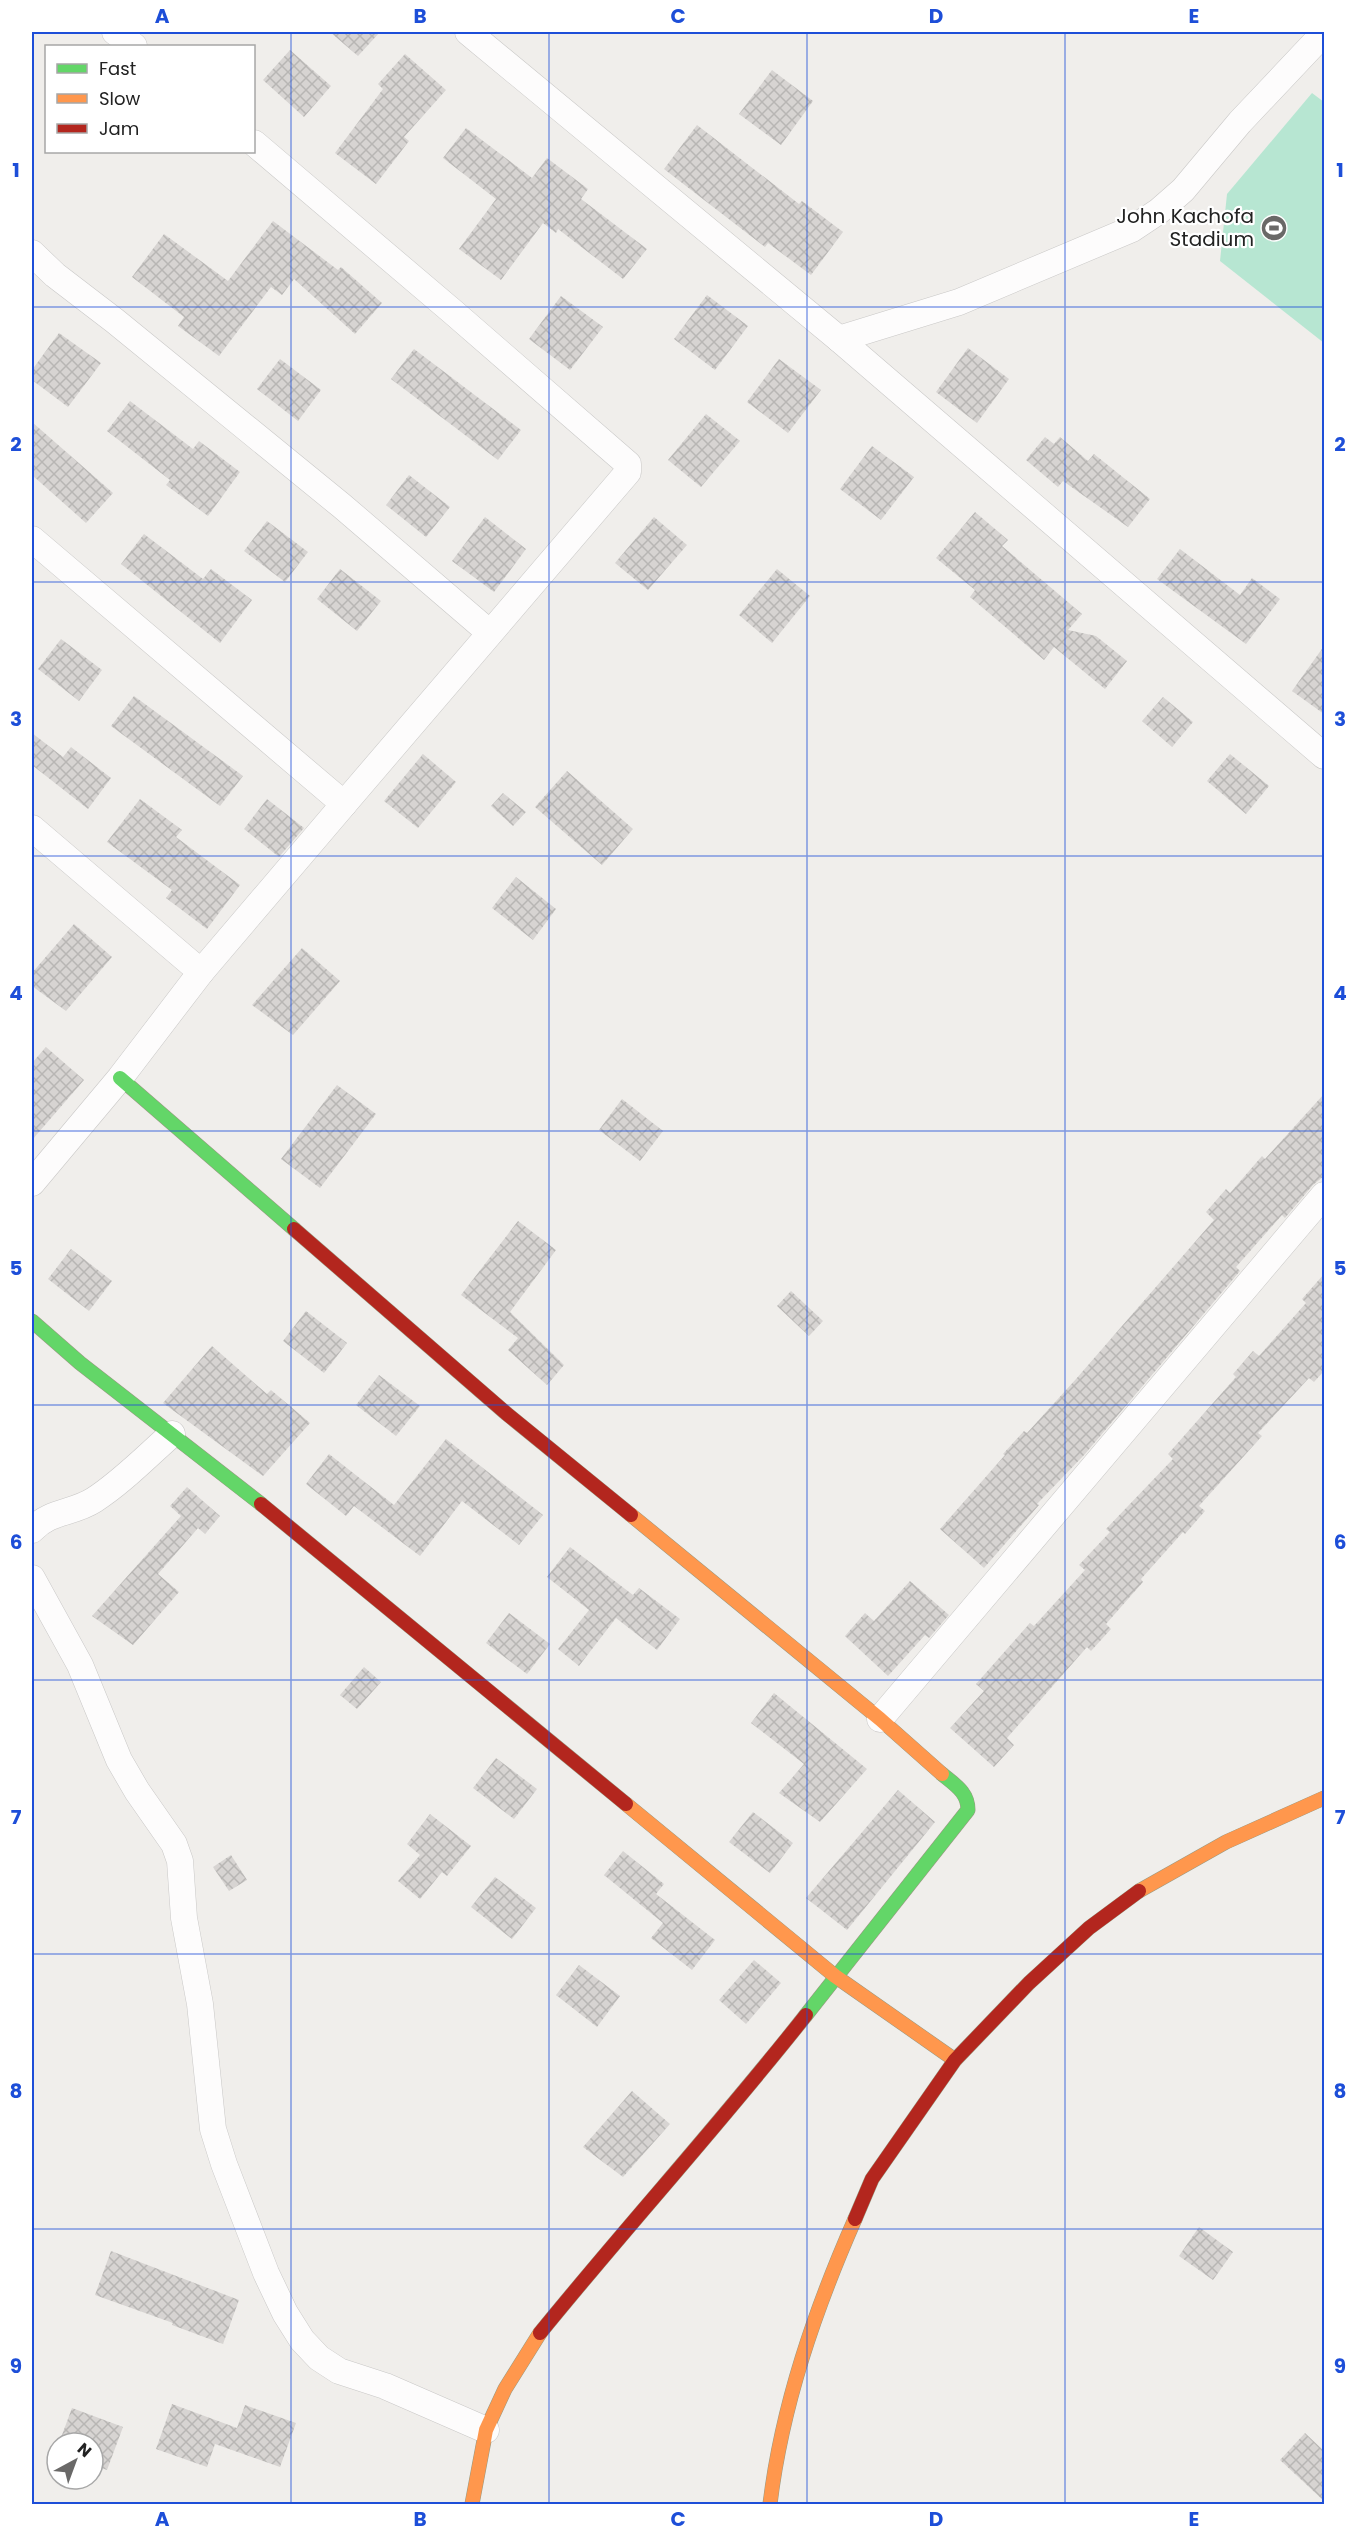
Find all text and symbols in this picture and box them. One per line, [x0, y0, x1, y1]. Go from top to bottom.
text: A [155, 2, 170, 30]
text: B [413, 2, 427, 30]
text: C [670, 2, 686, 30]
text: D [929, 2, 943, 30]
text: E [1189, 2, 1199, 30]
legend [45, 45, 255, 153]
text: Fast [99, 56, 136, 81]
text: Slow [99, 86, 141, 111]
text: Jam [99, 116, 139, 141]
text: 1 [12, 156, 20, 184]
text: 1 [1336, 156, 1344, 184]
place label: John Kachofa Stadium [1116, 202, 1254, 253]
sports icon: John Kachofa Stadium [1259, 213, 1289, 243]
text: 2 [10, 430, 22, 458]
text: 2 [1334, 430, 1346, 458]
text: 3 [10, 705, 22, 733]
text: 3 [1334, 705, 1346, 733]
text: 4 [9, 979, 23, 1007]
text: 4 [1333, 979, 1347, 1007]
text: 5 [10, 1254, 23, 1282]
text: 5 [1334, 1254, 1347, 1282]
text: 6 [10, 1528, 22, 1556]
text: 6 [1334, 1528, 1346, 1556]
text: 7 [11, 1803, 22, 1831]
text: 7 [1335, 1803, 1346, 1831]
text: 8 [10, 2077, 22, 2105]
text: 8 [1334, 2077, 1346, 2105]
text: 9 [10, 2352, 22, 2380]
text: 9 [1334, 2352, 1346, 2380]
north arrow [45, 2431, 105, 2491]
text: N [72, 2437, 97, 2463]
text: A [155, 2505, 170, 2533]
text: B [413, 2505, 427, 2533]
text: C [670, 2505, 686, 2533]
text: D [929, 2505, 943, 2533]
text: E [1189, 2505, 1199, 2533]

